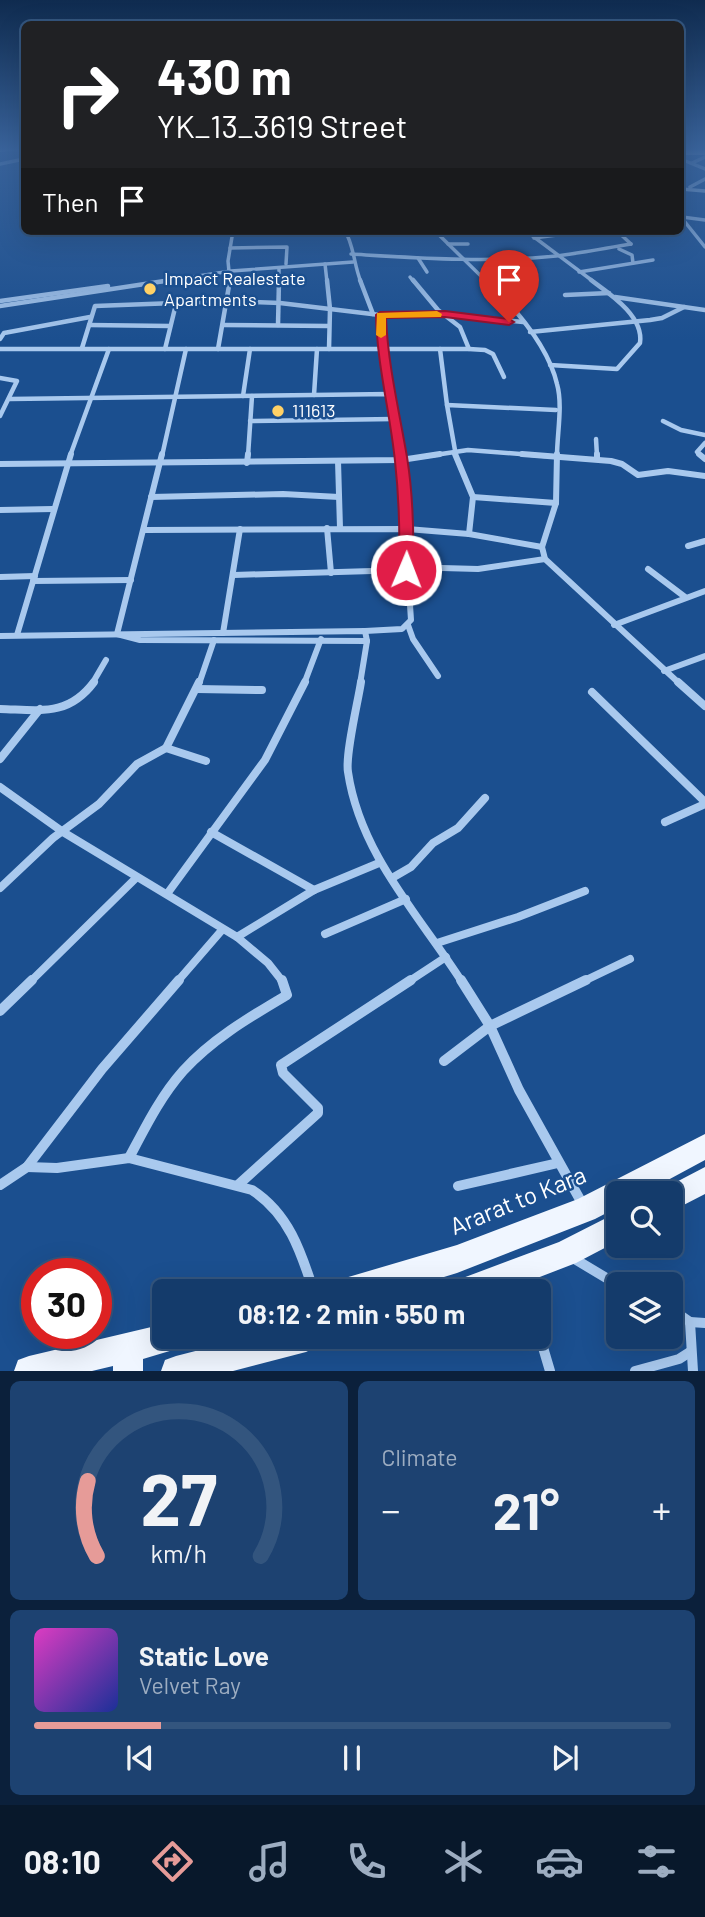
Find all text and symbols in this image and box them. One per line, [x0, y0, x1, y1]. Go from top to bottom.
text: 430 m [157, 46, 292, 105]
icon: right [42, 49, 133, 140]
text: YK_13_3619 Street [157, 106, 407, 144]
icon: arrive [113, 182, 151, 220]
text: Then [42, 186, 99, 217]
pin [479, 250, 539, 322]
icon: arrive [490, 261, 528, 299]
place label: Impact Realestate Apartments [164, 267, 306, 310]
marker: Impact Realestate Apartments [142, 281, 158, 297]
place label: 111613 [292, 399, 336, 421]
marker: 111613 [270, 403, 286, 419]
position arrow [369, 533, 443, 607]
street label: Ararat to Kara [445, 1159, 590, 1240]
map controls [606, 1181, 683, 1349]
button: search [606, 1181, 683, 1258]
speed limit sign: 30 [21, 1258, 112, 1349]
button: layers [606, 1272, 683, 1349]
text: 08:12 · 2 min · 550 m [238, 1298, 465, 1329]
text: Climate [382, 1443, 458, 1471]
text: 27 [140, 1454, 217, 1542]
text: 21° [493, 1478, 560, 1540]
text: − [382, 1486, 401, 1532]
text: + [652, 1486, 671, 1532]
text: km/h [150, 1538, 207, 1568]
text: Static Love [139, 1640, 269, 1671]
text: Velvet Ray [139, 1671, 241, 1699]
icon: previous [121, 1739, 159, 1777]
icon: pause [333, 1739, 371, 1777]
icon: next [546, 1739, 584, 1777]
icon: directions [148, 1837, 197, 1886]
icon: music [245, 1837, 294, 1886]
icon: phone [342, 1837, 391, 1886]
icon: climate [439, 1837, 488, 1886]
icon: car [535, 1837, 584, 1886]
icon: filters [632, 1837, 681, 1886]
text: 08:10 [24, 1842, 101, 1880]

